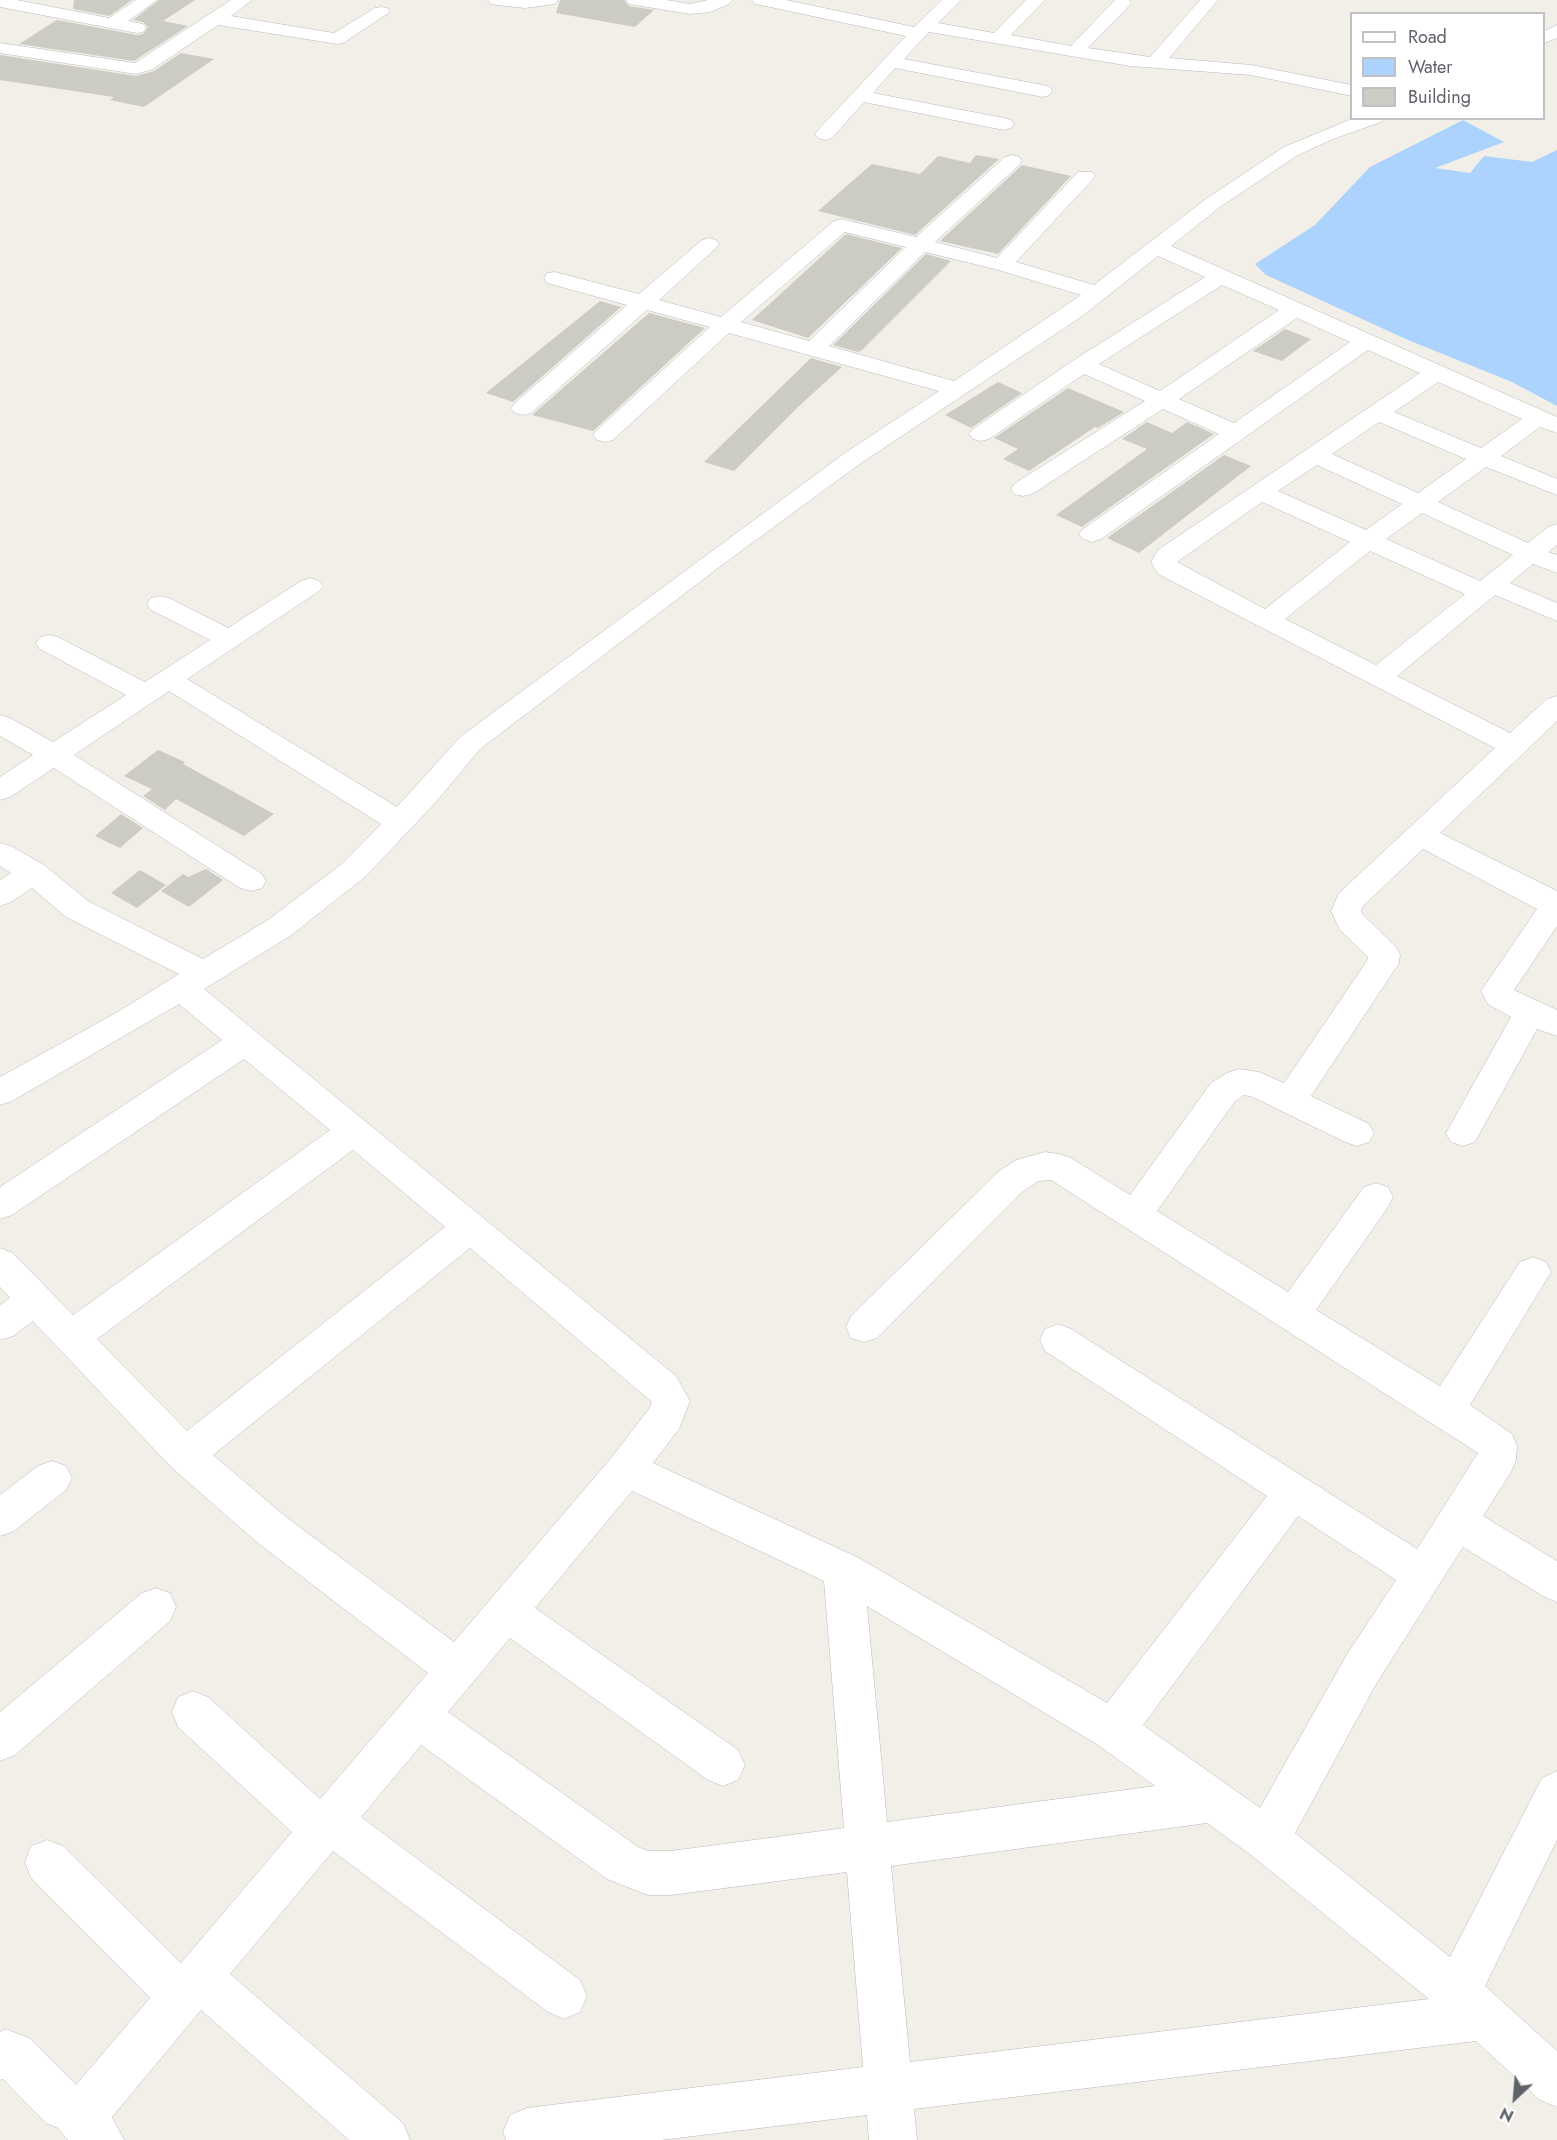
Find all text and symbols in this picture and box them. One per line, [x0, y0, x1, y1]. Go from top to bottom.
legend [1350, 12, 1545, 120]
text: Road [1408, 24, 1447, 50]
text: Water [1408, 54, 1452, 80]
text: Building [1408, 84, 1471, 110]
north arrow [1485, 2068, 1545, 2128]
text: N [1496, 2102, 1518, 2128]

